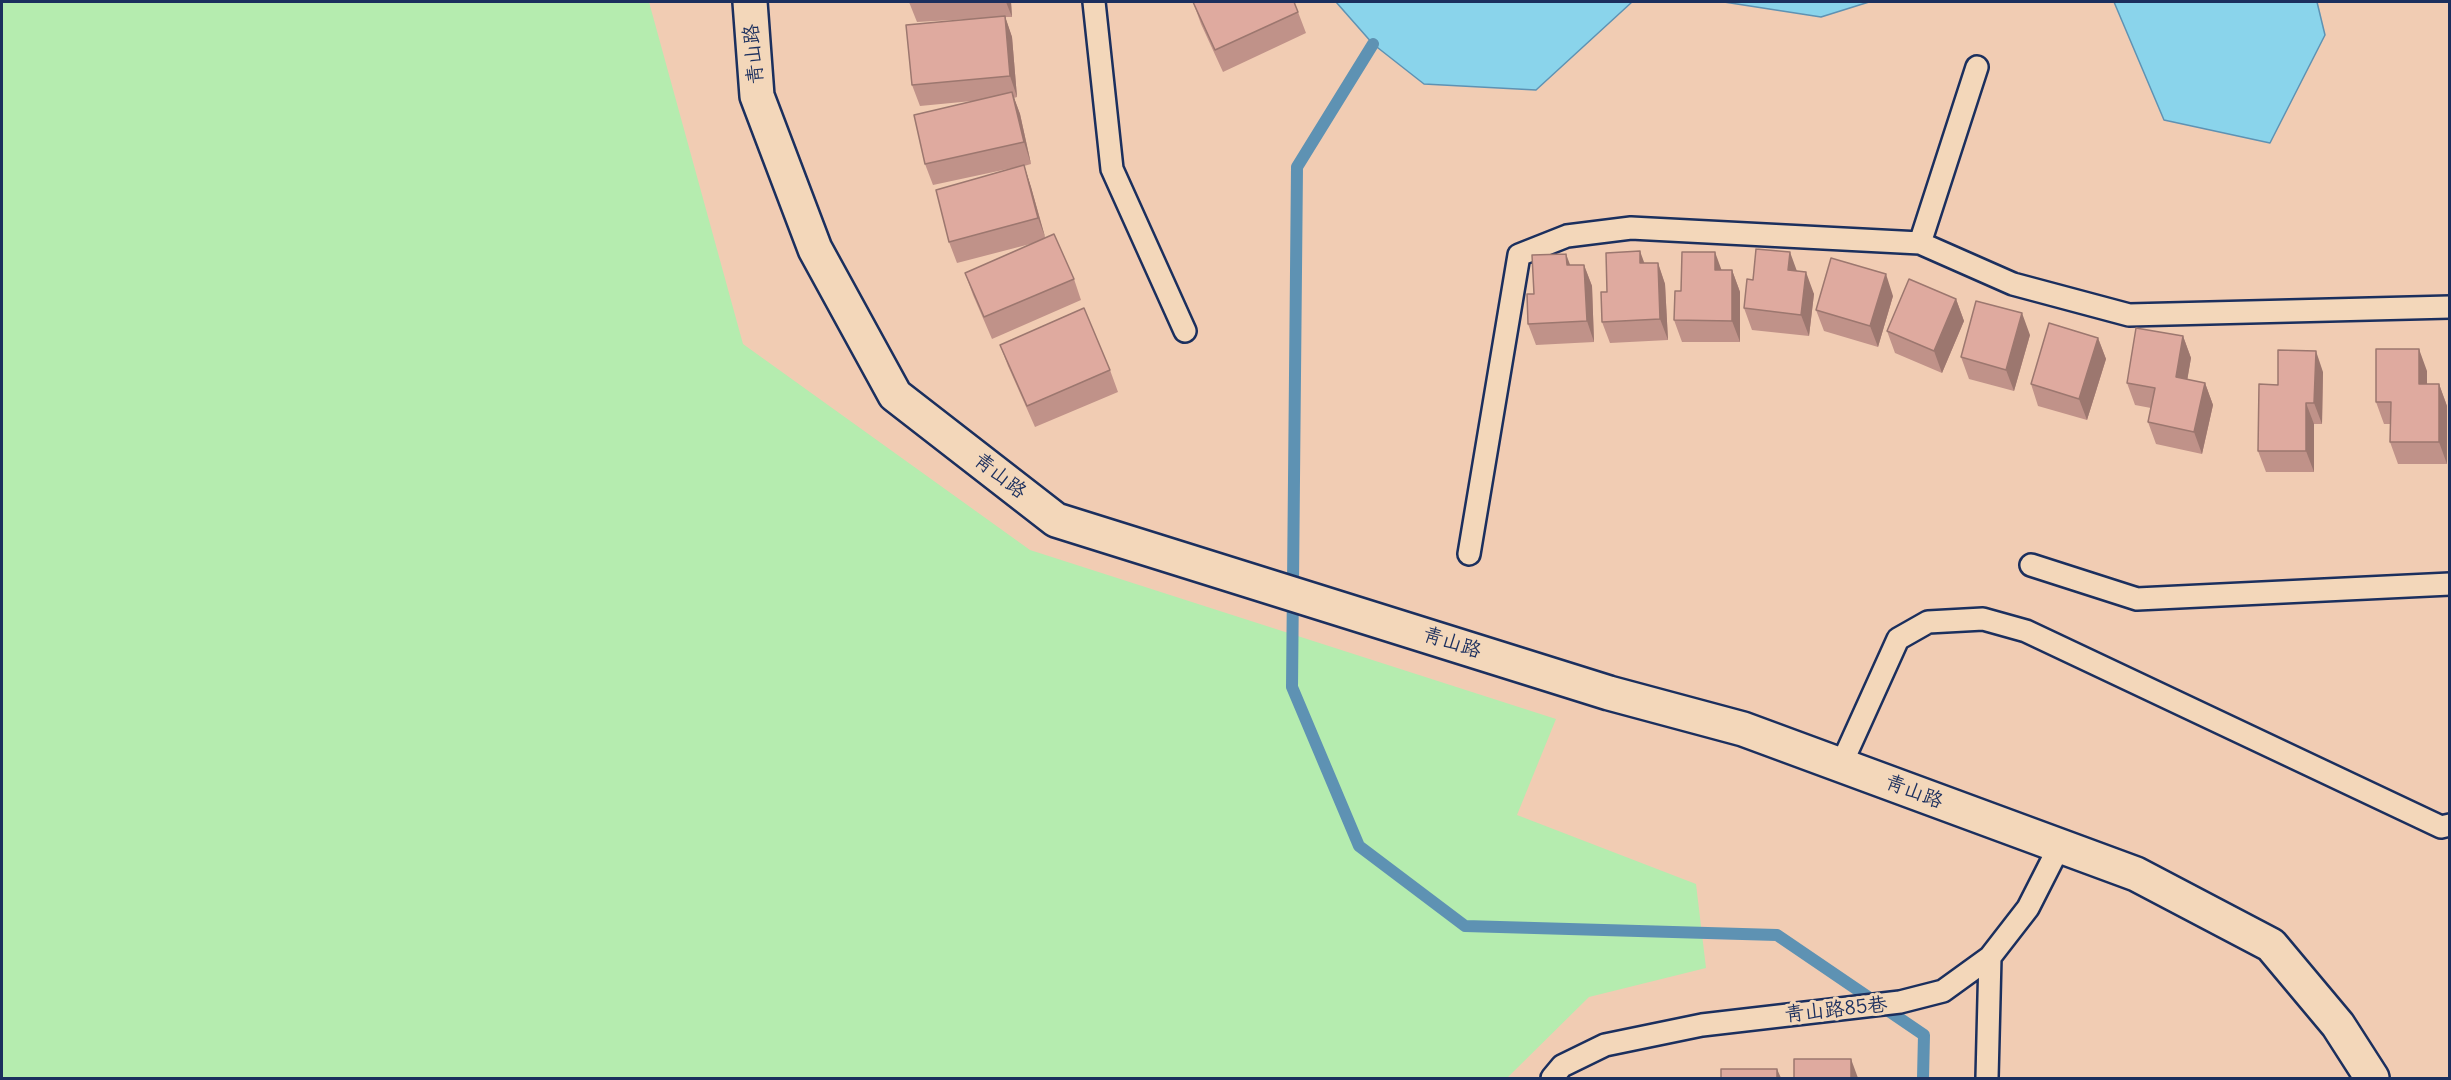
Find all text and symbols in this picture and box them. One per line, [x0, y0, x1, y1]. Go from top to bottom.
street label: 青山路 [739, 23, 769, 85]
street label: 青山路 [969, 448, 1031, 504]
street label: 青山路 [1420, 622, 1484, 664]
street label: 青山路 [1882, 770, 1946, 814]
street label: 青山路85巷 [1784, 993, 1888, 1027]

